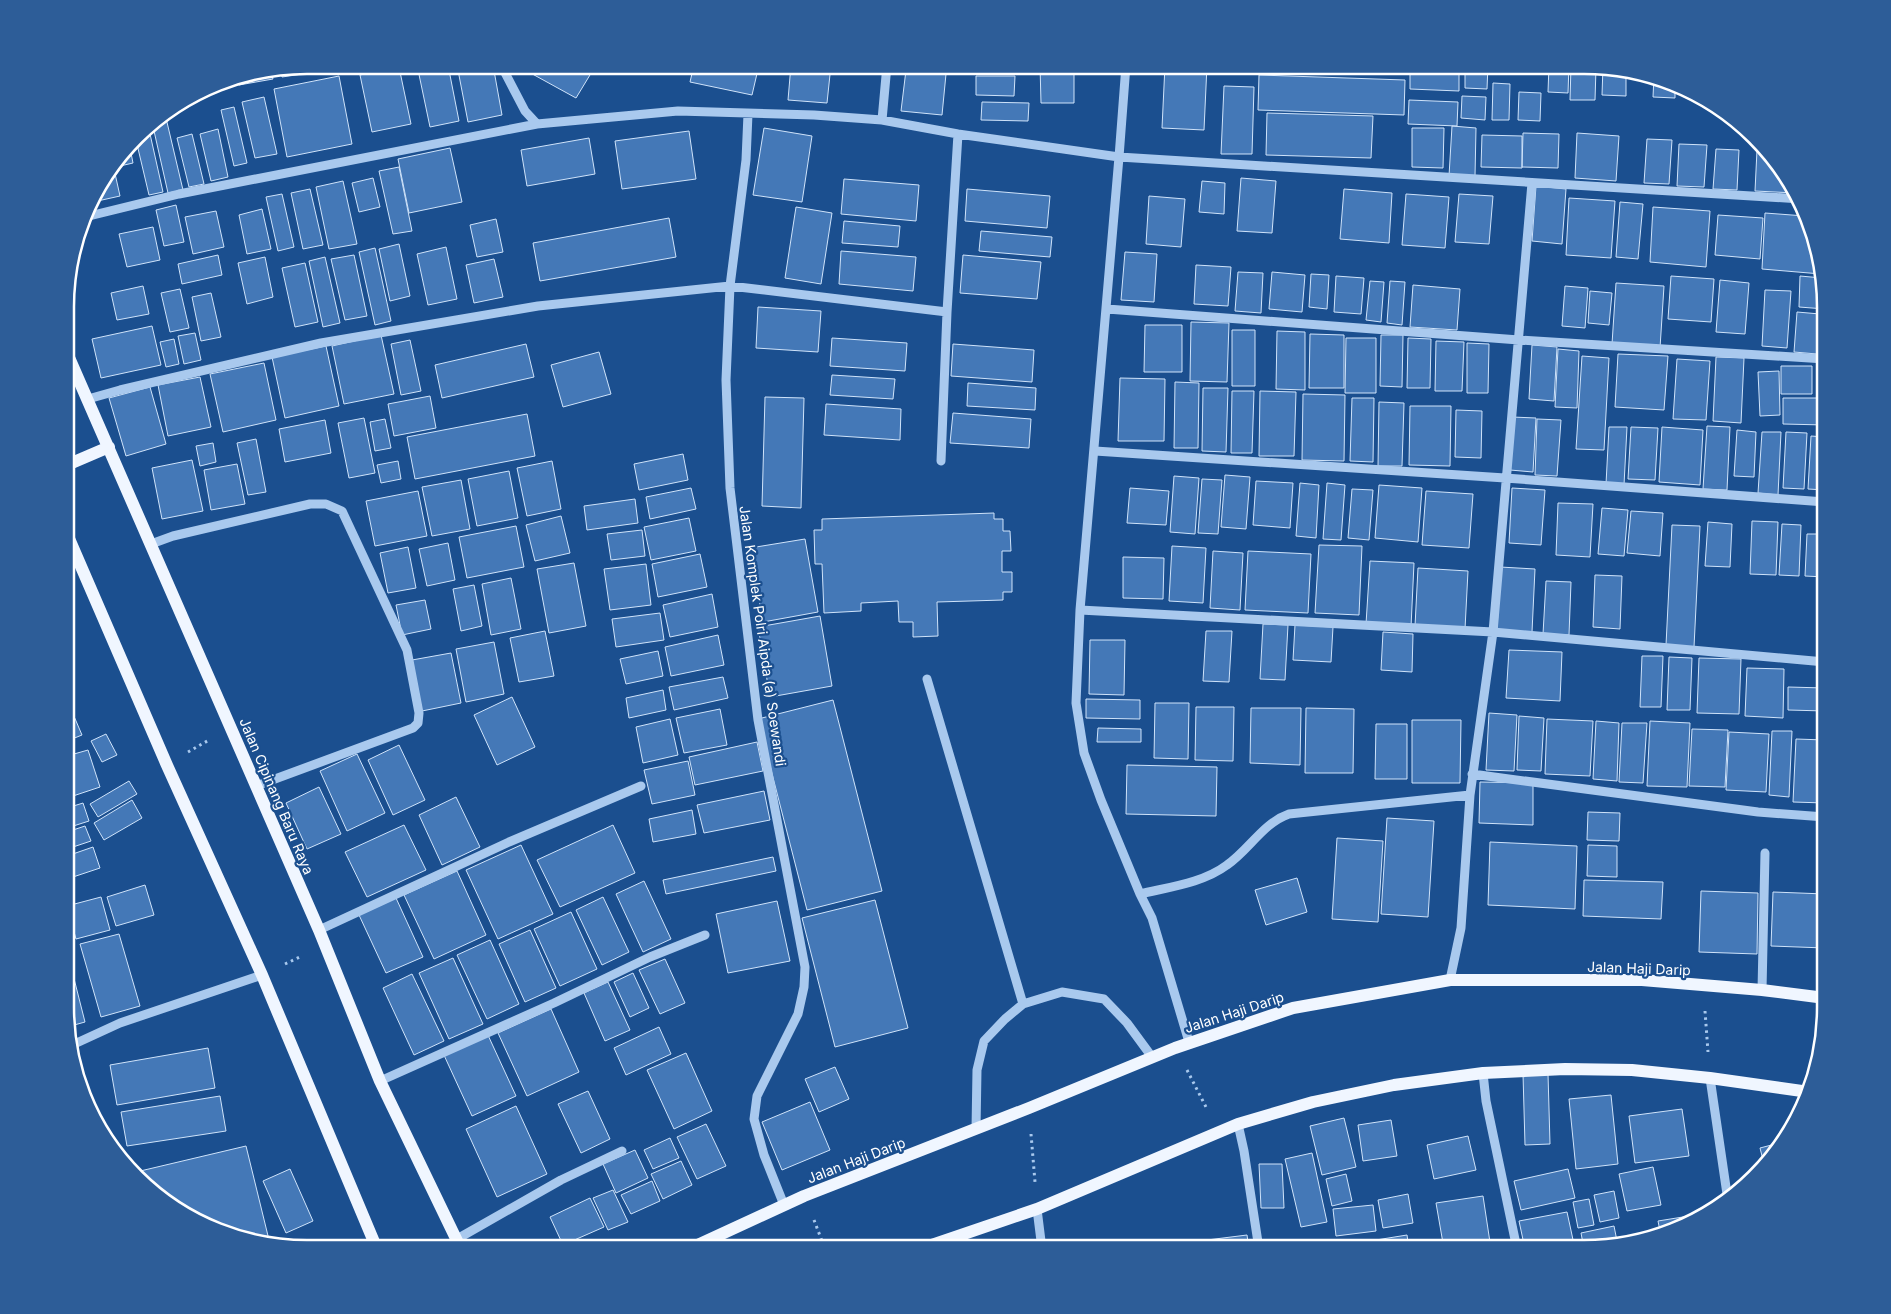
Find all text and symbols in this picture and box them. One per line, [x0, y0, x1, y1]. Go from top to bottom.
street label: Jalan Komplek Polri Aipda (a) Soewandi [736, 505, 790, 767]
street label: Jalan Cipinang Baru Raya [236, 715, 318, 877]
street label: Jalan Haji Darip [1587, 958, 1691, 978]
street label: Jalan Haji Darip [1182, 988, 1286, 1036]
street label: Jalan Haji Darip [805, 1133, 907, 1187]

